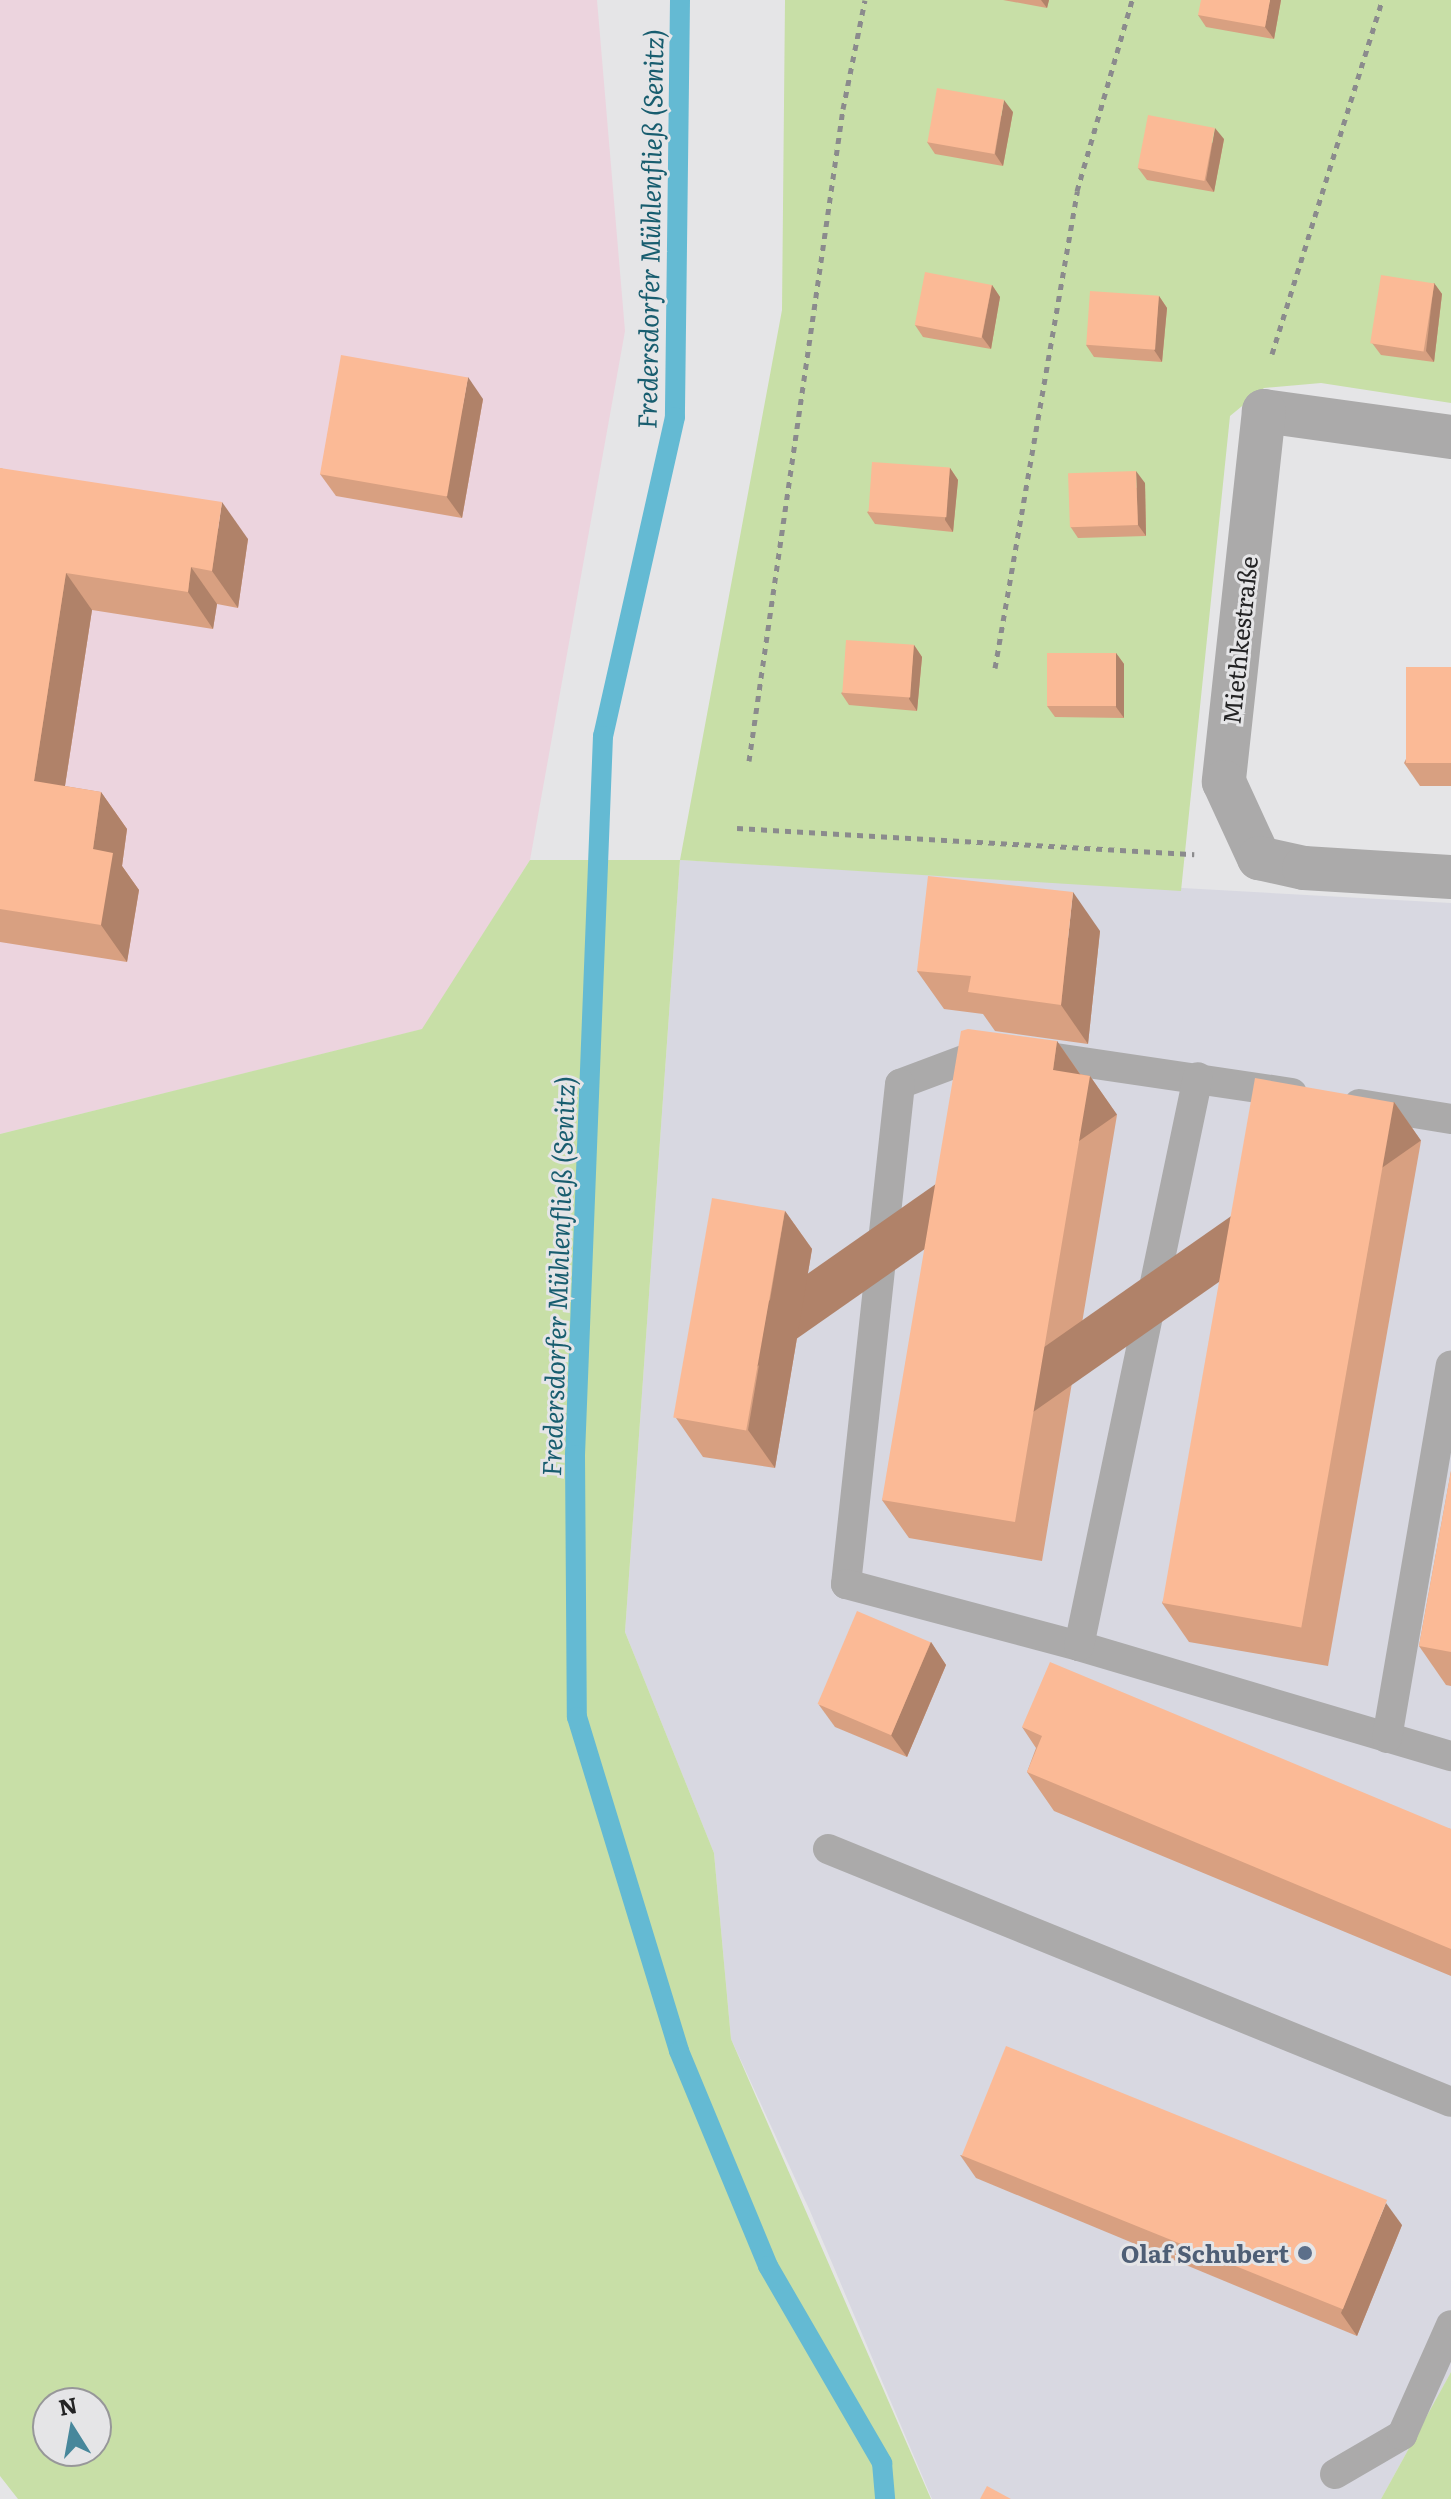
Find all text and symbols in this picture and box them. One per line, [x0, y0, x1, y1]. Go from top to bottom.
water label: Fredersdorfer Mühlenfließ (Senitz) [630, 29, 668, 429]
street label: Miethkestraße [1216, 555, 1262, 725]
water label: Fredersdorfer Mühlenfließ (Senitz) [534, 1075, 580, 1477]
place label: Olaf Schubert [1121, 2239, 1289, 2267]
marker: Olaf Schubert [1296, 2244, 1314, 2262]
north arrow [32, 2387, 112, 2467]
text: N [55, 2387, 80, 2423]

